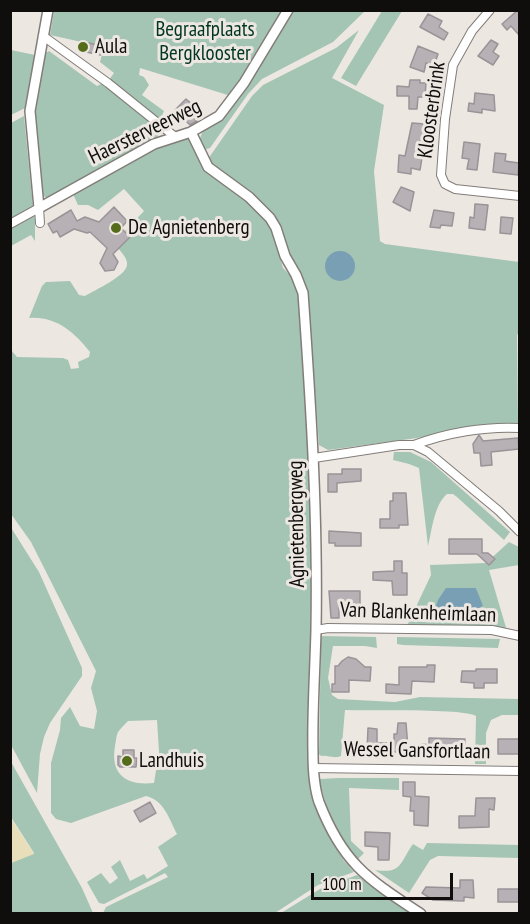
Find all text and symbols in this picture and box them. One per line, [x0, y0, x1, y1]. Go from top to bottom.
park label: Begraafplaats Bergklooster [155, 17, 255, 67]
place label: Aula [95, 34, 127, 60]
marker: Aula [76, 40, 90, 54]
street label: Kloosterbrink [413, 60, 451, 160]
street label: Haersterveerweg [85, 94, 205, 170]
place label: De Agnietenberg [128, 215, 249, 241]
marker: De Agnietenberg [109, 221, 123, 235]
street label: Agnietenbergweg [283, 460, 311, 588]
street label: Van Blankenheimlaan [339, 598, 497, 628]
street label: Wessel Gansfortlaan [344, 737, 490, 765]
place label: Landhuis [139, 748, 204, 774]
marker: Landhuis [120, 754, 134, 768]
scale bar [314, 861, 456, 899]
text: 100 m [322, 872, 362, 895]

